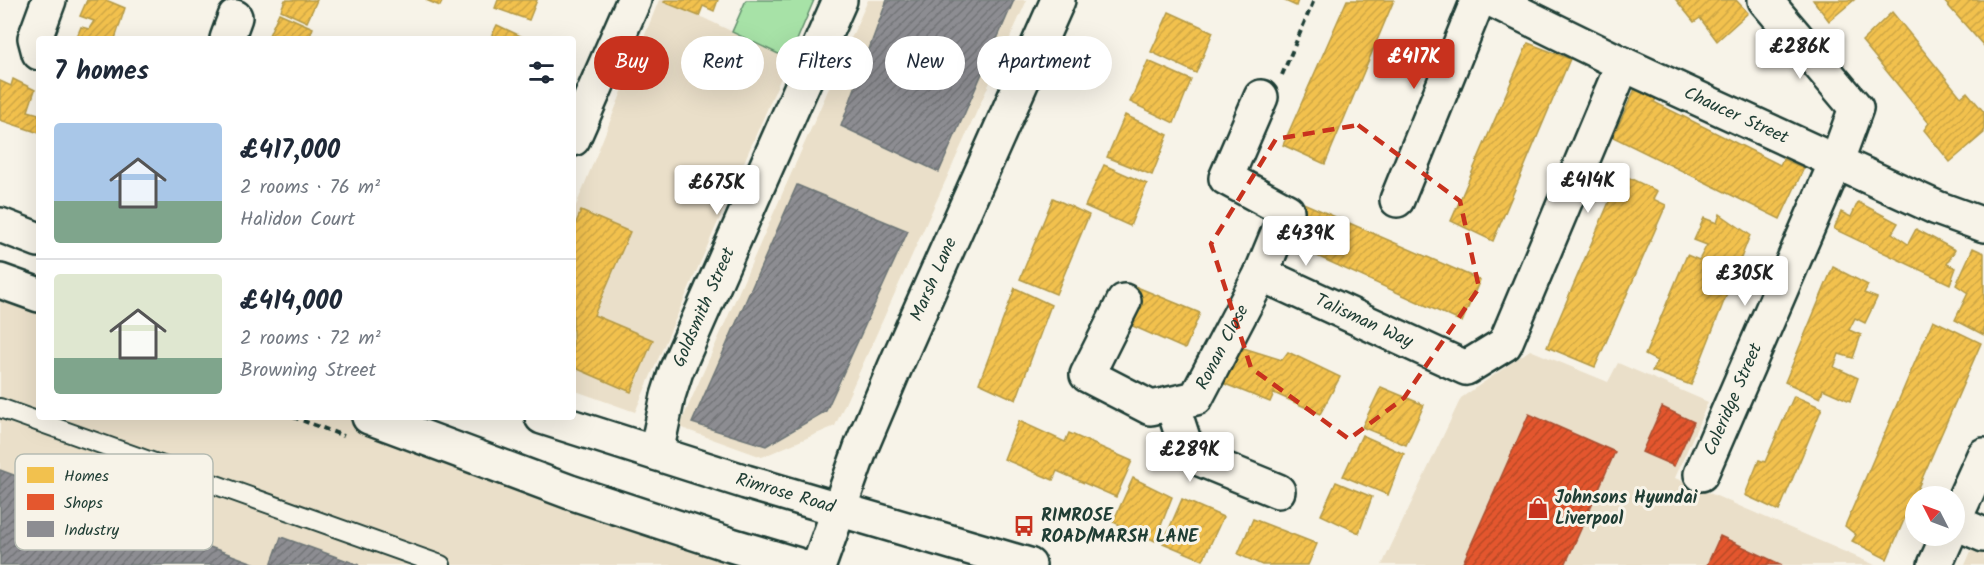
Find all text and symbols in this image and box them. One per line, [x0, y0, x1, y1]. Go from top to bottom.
pin: £286K [1758, 29, 1842, 80]
text: £286K [1770, 32, 1830, 64]
chip: Buy [594, 36, 669, 90]
chip: Rent [681, 36, 764, 90]
chip: Filters [776, 36, 873, 90]
chip: New [885, 36, 965, 90]
chip: Apartment [977, 36, 1112, 90]
pin: £417K [1372, 39, 1456, 90]
text: £417K [1387, 42, 1441, 74]
text: 7 homes [54, 51, 149, 93]
icon: filters [525, 56, 558, 89]
street label: Chaucer Street [1679, 79, 1794, 153]
text: £417,000 [240, 130, 340, 172]
icon: home [102, 147, 174, 219]
pin: £414K [1546, 163, 1630, 214]
pin: £675K [675, 165, 759, 216]
text: £414K [1561, 166, 1615, 198]
text: £675K [688, 168, 746, 200]
text: 2 rooms · 76 m² [240, 172, 380, 204]
text: Halidon Court [240, 204, 355, 236]
pin: £439K [1264, 216, 1348, 267]
text: £439K [1277, 219, 1335, 251]
street label: Marsh Lane [903, 233, 965, 326]
street label: Goldsmith Street [665, 242, 744, 372]
pin: £305K [1703, 256, 1787, 307]
text: £305K [1716, 259, 1774, 291]
text: £414,000 [240, 281, 342, 323]
street label: Talisman Way [1310, 286, 1418, 357]
icon: home [102, 298, 174, 370]
street label: Ronan Close [1188, 300, 1257, 395]
text: 2 rooms · 72 m² [240, 323, 381, 355]
street label: Coleridge Street [1696, 338, 1771, 461]
text: Browning Street [240, 355, 376, 387]
pin: £289K [1148, 432, 1232, 483]
text: £289K [1160, 435, 1220, 467]
legend [15, 454, 213, 550]
text: Homes [64, 464, 109, 489]
street label: Rimrose Road [732, 465, 839, 522]
place label: Johnsons Hyundai Liverpool [1555, 484, 1698, 534]
north arrow [1905, 486, 1965, 546]
map controls [1905, 486, 1965, 546]
text: Shops [64, 491, 103, 516]
shop icon: Johnsons Hyundai Liverpool [1526, 496, 1550, 520]
place label: RIMROSE ROAD/MARSH LANE [1041, 502, 1199, 552]
bus stop icon: RIMROSE ROAD/MARSH LANE [1012, 514, 1036, 538]
text: Industry [64, 518, 119, 543]

